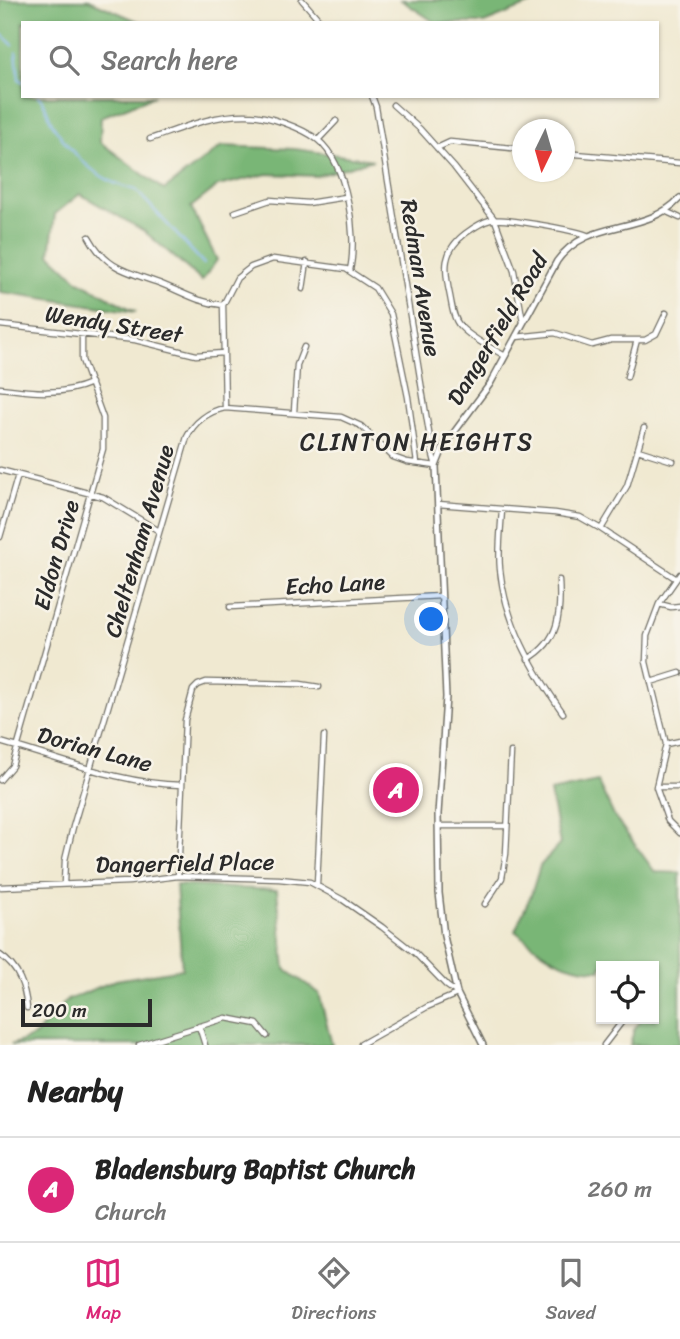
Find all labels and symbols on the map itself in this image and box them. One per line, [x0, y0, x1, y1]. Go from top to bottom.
north arrow [512, 119, 575, 182]
street label: Redman Avenue [388, 196, 453, 360]
street label: Dangerfield Road [435, 243, 560, 414]
street label: Wendy Street [42, 293, 187, 356]
district label: CLINTON HEIGHTS [300, 421, 534, 463]
street label: Cheltenham Avenue [92, 440, 187, 642]
street label: Eldon Drive [21, 495, 92, 615]
street label: Echo Lane [284, 561, 386, 608]
your location [414, 602, 448, 636]
street label: Dorian Lane [33, 714, 157, 785]
pin: A [373, 764, 419, 816]
street label: Dangerfield Place [95, 841, 275, 886]
scale bar [21, 996, 152, 1028]

